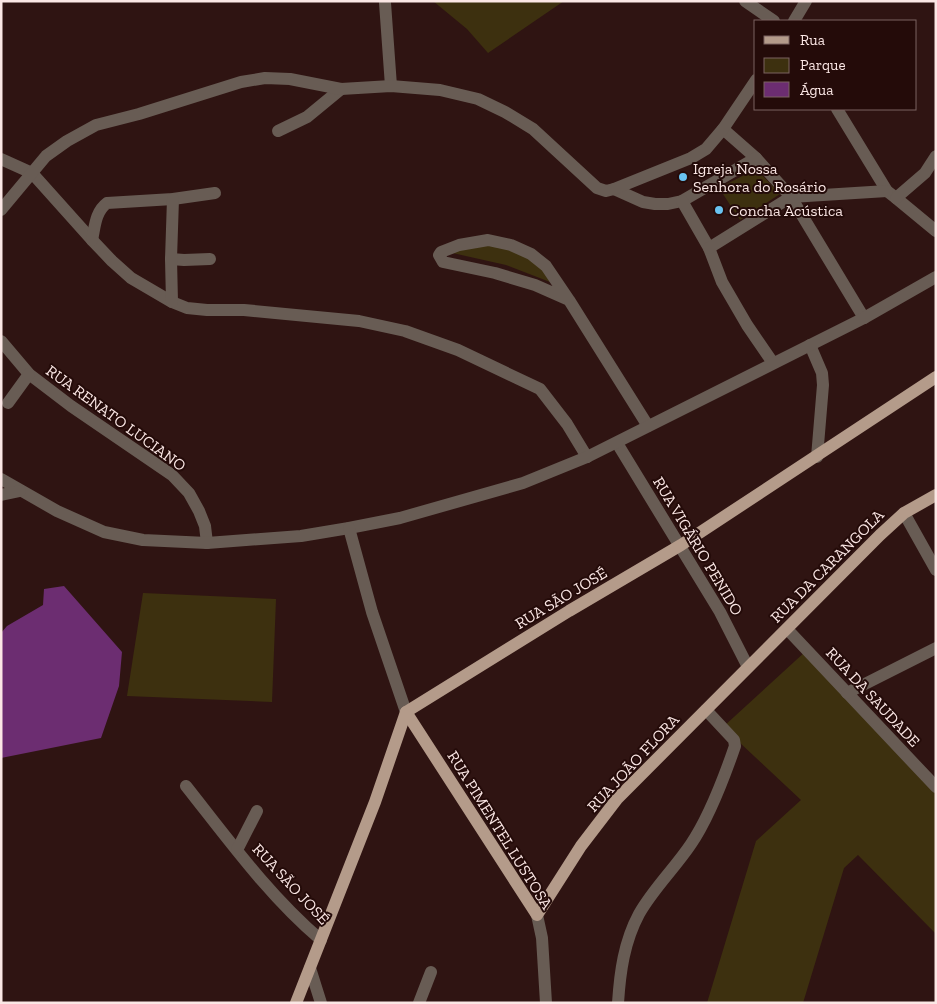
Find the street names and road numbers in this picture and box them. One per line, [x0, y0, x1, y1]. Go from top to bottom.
street label: RUA RENATO LUCIANO [42, 361, 190, 475]
street label: RUA VIGÁRIO PENIDO [649, 473, 747, 619]
street label: RUA DA CARANGOLA [766, 505, 888, 627]
street label: RUA SÃO JOSÉ [512, 563, 610, 633]
street label: RUA DA SAUDADE [822, 643, 924, 751]
street label: RUA JOÃO FLORA [583, 710, 684, 816]
street label: RUA PIMENTEL LUSTOSA [443, 747, 557, 913]
street label: RUA SÃO JOSÉ [249, 840, 333, 928]

